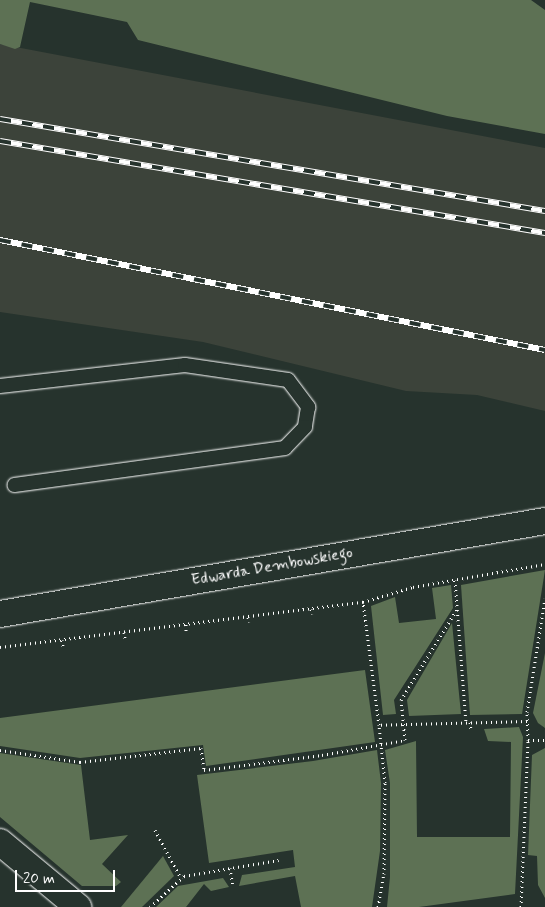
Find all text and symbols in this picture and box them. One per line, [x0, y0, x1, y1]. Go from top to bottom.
street label: Edwarda Dembowskiego [190, 543, 354, 591]
scale bar [18, 860, 118, 892]
text: 20 m [23, 869, 55, 889]

